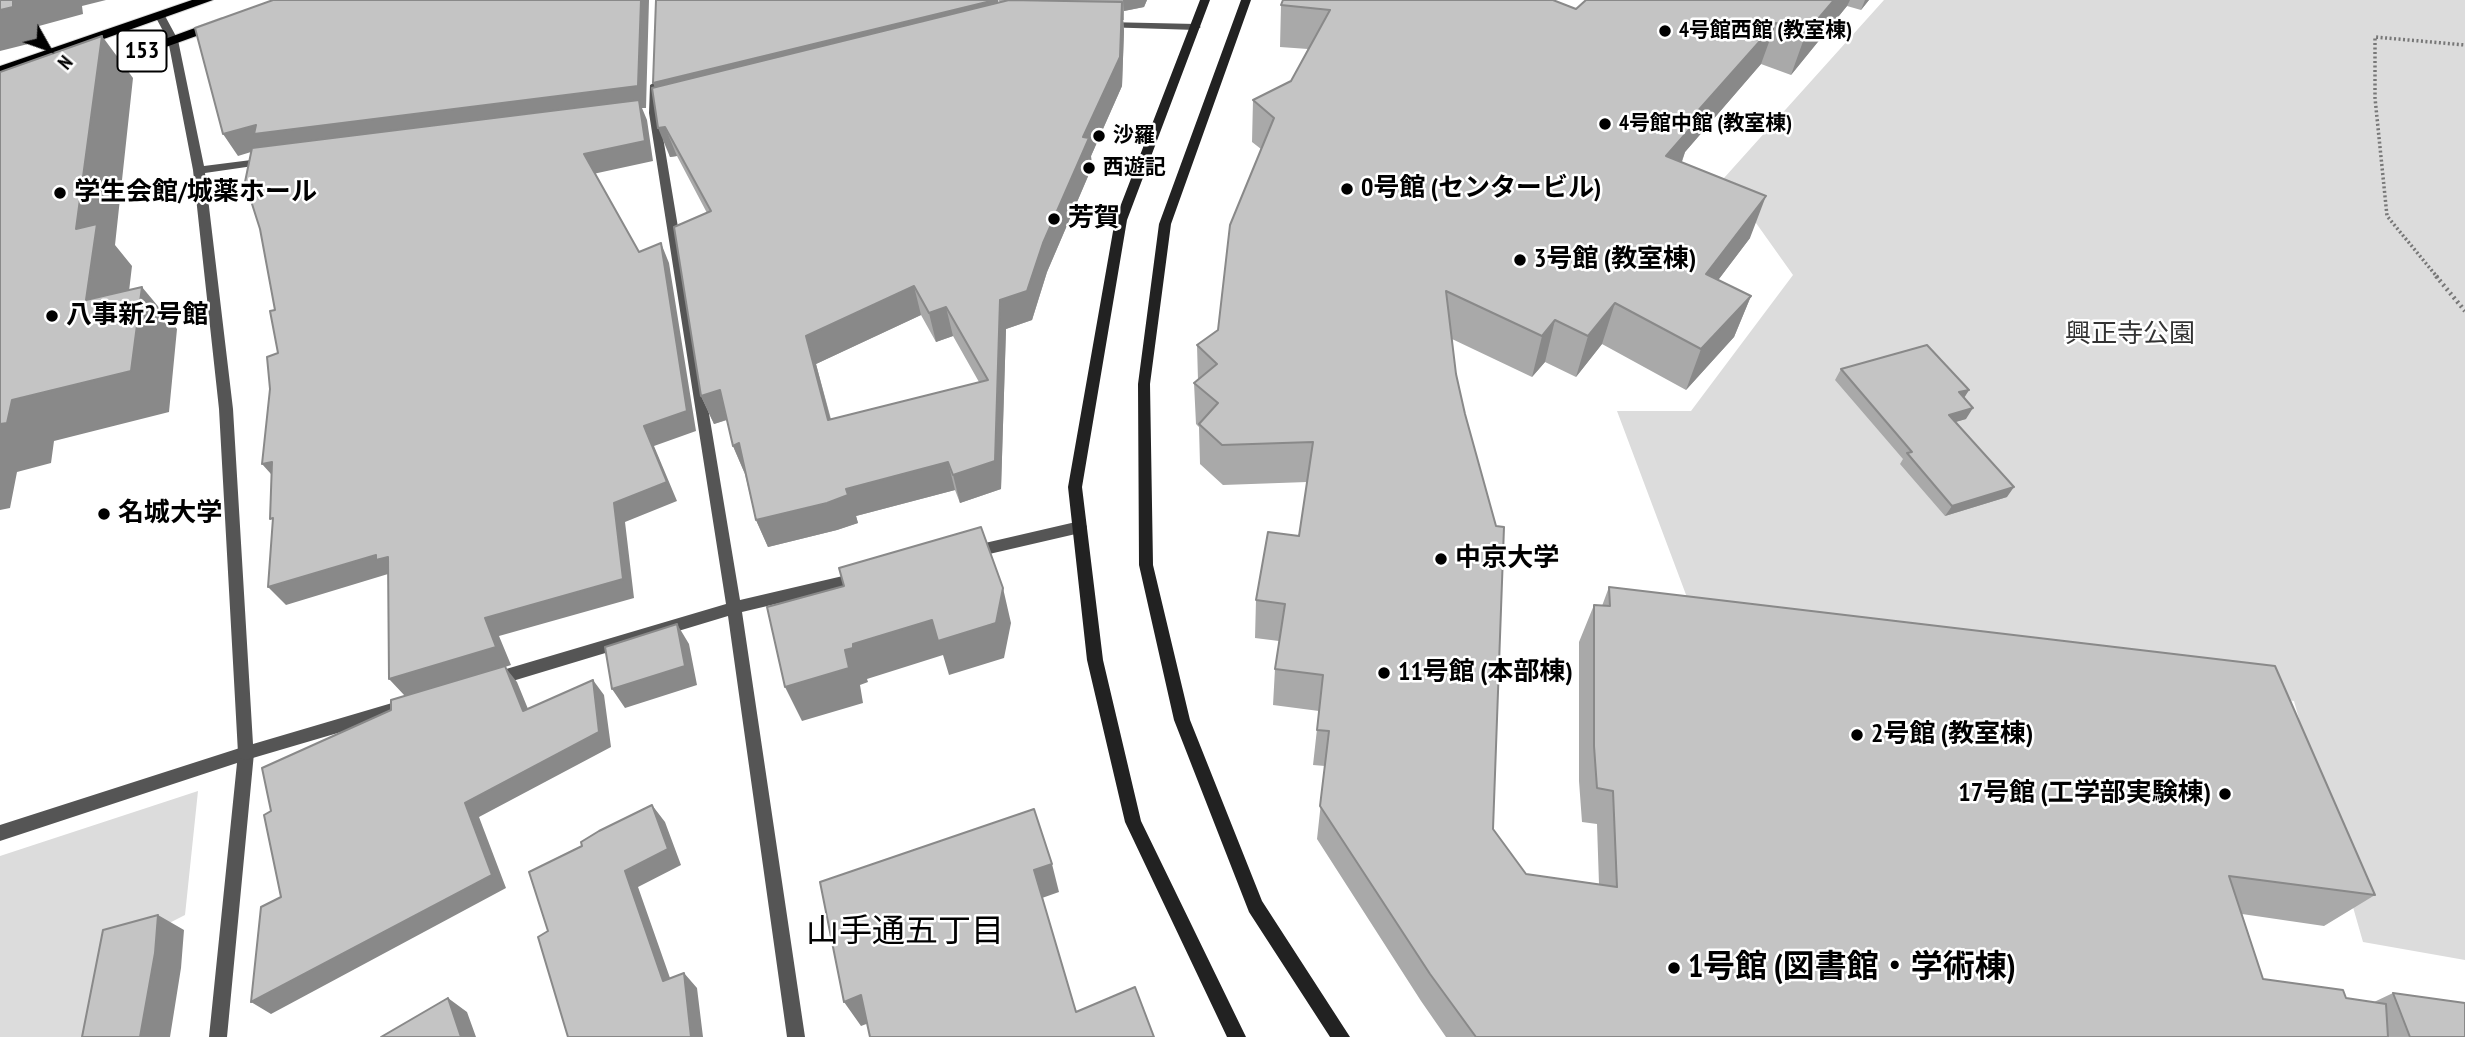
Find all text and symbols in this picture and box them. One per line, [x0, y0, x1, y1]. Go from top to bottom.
north arrow [14, 14, 84, 84]
place label: 4号館西館 (教室棟) [1679, 18, 1852, 44]
marker: 4号館西館 (教室棟) [1657, 23, 1673, 39]
road number: 153 [118, 31, 166, 72]
text: N [53, 51, 78, 74]
place label: 4号館中館 (教室棟) [1619, 111, 1792, 137]
marker: 4号館中館 (教室棟) [1597, 116, 1613, 132]
place label: 沙羅 [1113, 123, 1155, 149]
marker: 沙羅 [1091, 128, 1107, 144]
place label: 西遊記 [1103, 155, 1166, 181]
marker: 西遊記 [1081, 160, 1097, 176]
place label: 0号館 (センタービル) [1361, 173, 1601, 205]
place label: 学生会館/城薬ホール [74, 177, 317, 209]
marker: 0号館 (センタービル) [1339, 181, 1355, 197]
marker: 学生会館/城薬ホール [52, 185, 68, 201]
place label: 芳賀 [1068, 203, 1120, 235]
marker: 芳賀 [1046, 211, 1062, 227]
place label: 3号館 (教室棟) [1534, 244, 1696, 276]
marker: 3号館 (教室棟) [1512, 252, 1528, 268]
place label: 八事新2号館 [66, 300, 208, 332]
marker: 八事新2号館 [44, 308, 60, 324]
park label: 興正寺公園 [2065, 319, 2195, 351]
place label: 名城大学 [118, 498, 222, 530]
marker: 名城大学 [96, 506, 112, 522]
place label: 中京大学 [1455, 543, 1559, 575]
marker: 中京大学 [1433, 551, 1449, 567]
place label: 11号館 (本部棟) [1398, 657, 1573, 689]
marker: 11号館 (本部棟) [1376, 665, 1392, 681]
place label: 2号館 (教室棟) [1871, 719, 2033, 751]
marker: 2号館 (教室棟) [1849, 727, 1865, 743]
place label: 17号館 (工学部実験棟) [1958, 778, 2211, 810]
marker: 17号館 (工学部実験棟) [2217, 786, 2233, 802]
district label: 山手通五丁目 [806, 913, 1004, 953]
place label: 1号館 (図書館・学術棟) [1688, 949, 2016, 987]
marker: 1号館 (図書館・学術棟) [1666, 960, 1682, 976]

